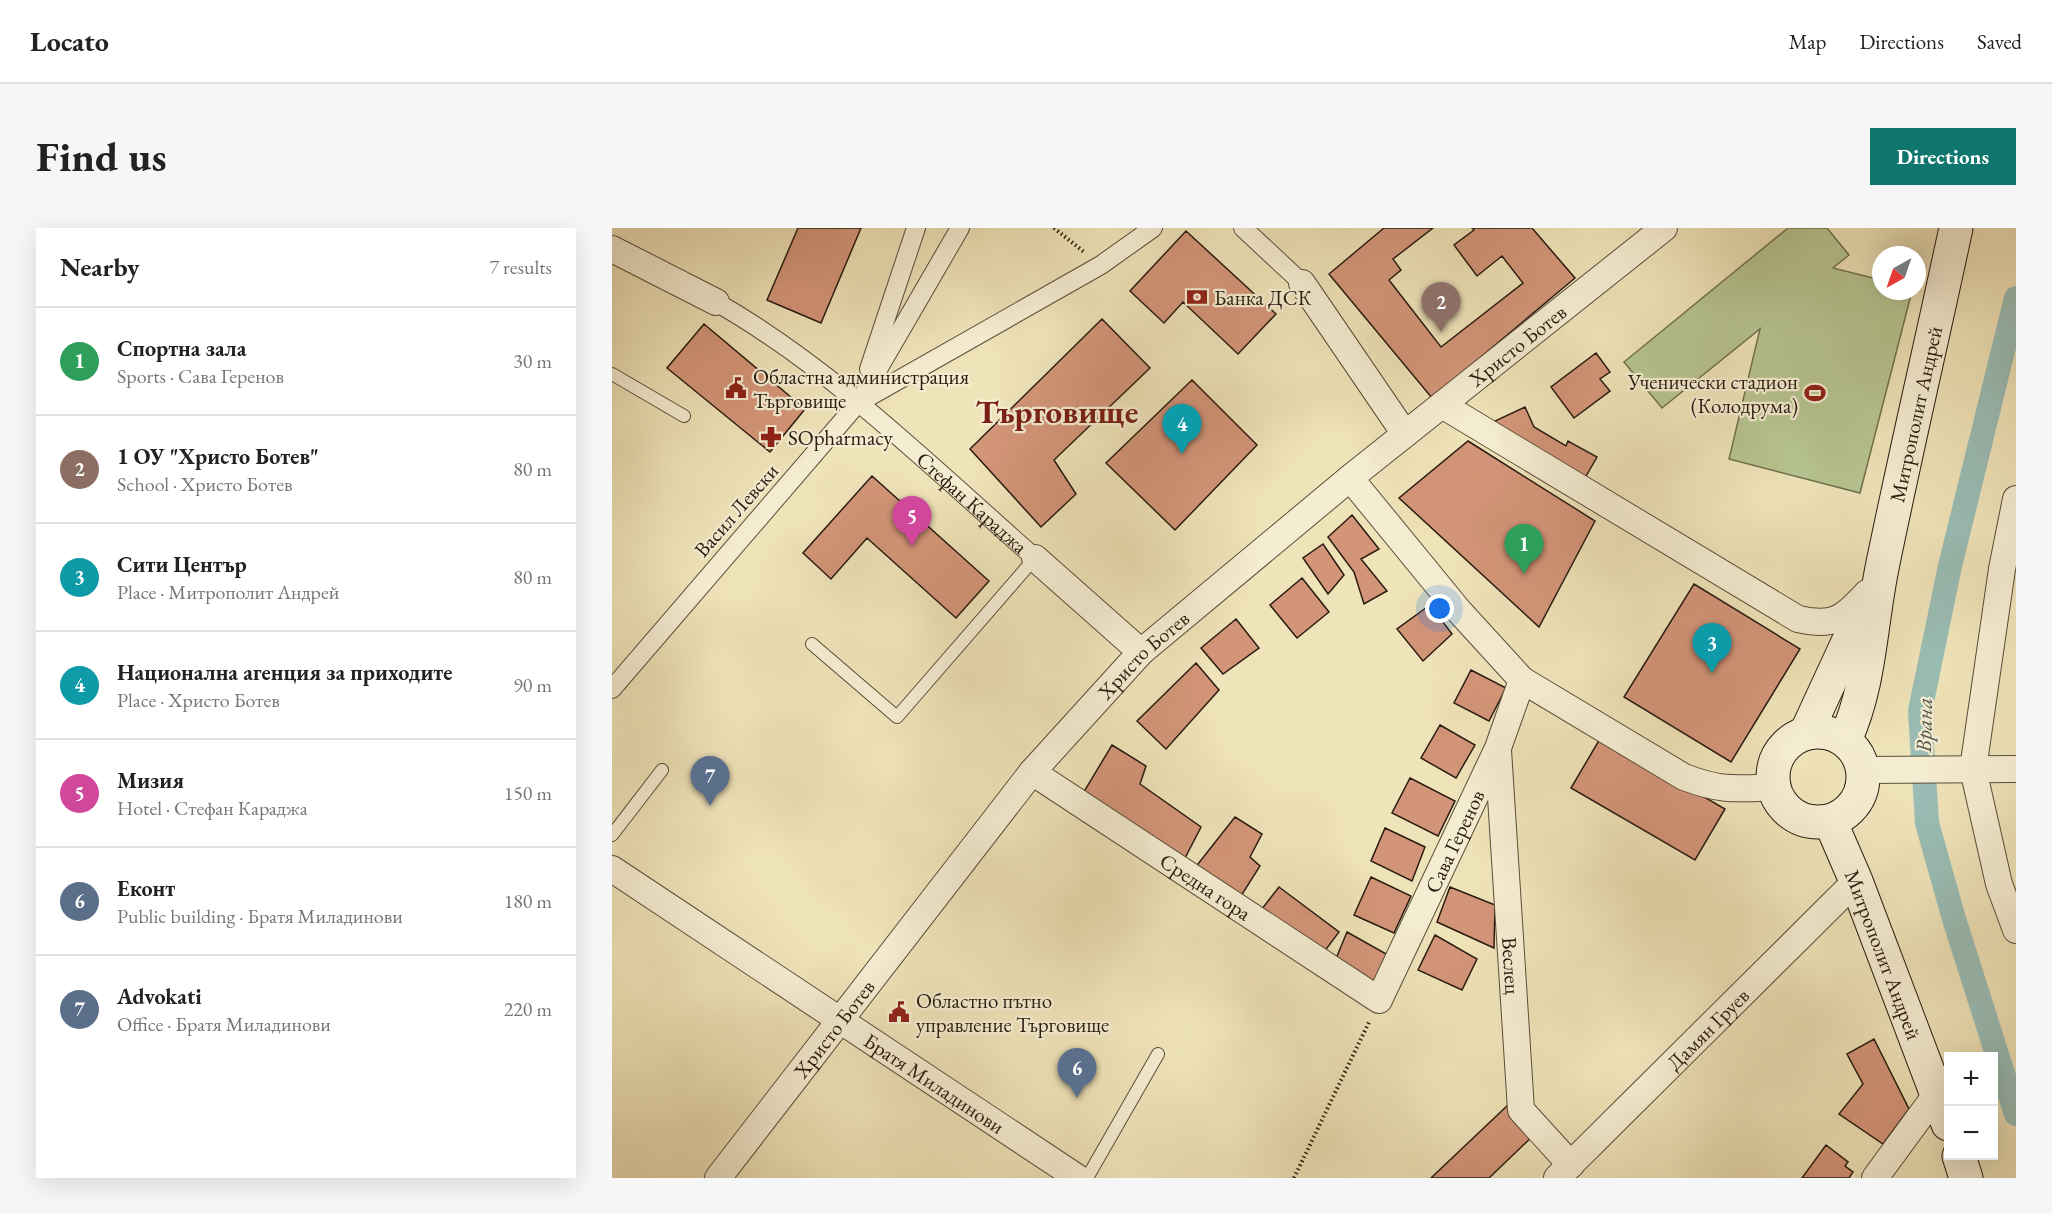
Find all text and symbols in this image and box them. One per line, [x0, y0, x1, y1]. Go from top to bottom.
text: Locato [30, 23, 109, 59]
text: Map [1789, 28, 1826, 55]
text: Directions [1859, 28, 1944, 55]
text: Saved [1977, 28, 2022, 55]
button: Directions [1870, 128, 2016, 185]
text: Find us [36, 129, 167, 184]
north arrow [1872, 246, 1926, 300]
text: Nearby [60, 250, 140, 284]
text: 7 results [489, 254, 552, 280]
pin: 2 [1422, 282, 1460, 332]
place label: Банка ДСК [1214, 284, 1312, 311]
bank icon: Банка ДСК [1185, 285, 1209, 309]
street label: Христо Ботев [1462, 298, 1571, 393]
street label: Митрополит Андрей [1883, 323, 1948, 505]
text: Спортна зала [117, 334, 246, 363]
text: 1 [74, 348, 85, 374]
text: 30 m [513, 348, 552, 374]
text: Sports · Сава Геренов [117, 363, 284, 389]
place label: Областна администрация Търговище [753, 363, 969, 414]
place label: Ученически стадион (Колодрума) [1627, 368, 1798, 419]
public building icon: Областна администрация Търговище [724, 376, 748, 400]
sports icon: Ученически стадион (Колодрума) [1803, 381, 1827, 405]
district label: Търговище [976, 390, 1138, 433]
pin: 4 [1162, 404, 1202, 454]
place label: SOpharmacy [788, 424, 893, 451]
pharmacy icon: SOpharmacy [759, 425, 783, 449]
text: 1 ОУ "Христо Ботев" [117, 442, 319, 471]
street label: Стефан Караджа [911, 445, 1034, 560]
text: 2 [74, 456, 85, 482]
text: 80 m [513, 456, 552, 482]
street label: Васил Левски [688, 457, 784, 563]
text: School · Христо Ботев [117, 471, 292, 497]
pin: 5 [892, 496, 932, 546]
pin: 1 [1504, 524, 1544, 574]
text: Сити Център [117, 550, 247, 579]
text: 3 [74, 564, 85, 590]
text: 80 m [513, 564, 552, 590]
text: Place · Митрополит Андрей [117, 579, 339, 605]
your location [1425, 594, 1454, 623]
street label: Христо Ботев [1091, 604, 1194, 705]
pin: 3 [1692, 624, 1732, 673]
text: Национална агенция за приходите [117, 658, 452, 687]
text: 4 [74, 672, 85, 698]
text: 90 m [513, 672, 552, 698]
text: Place · Христо Ботев [117, 687, 280, 713]
water label: Врана [1909, 697, 1939, 754]
pin: 7 [690, 756, 730, 806]
text: Мизия [117, 766, 184, 795]
text: 5 [74, 780, 85, 806]
text: 150 m [504, 780, 552, 806]
street label: Сава Геренов [1418, 785, 1490, 897]
text: Hotel · Стефан Караджа [117, 795, 308, 821]
street label: Средна гора [1155, 846, 1257, 926]
street label: Митрополит Андрей [1839, 865, 1928, 1043]
text: Еконт [117, 874, 175, 903]
text: 6 [74, 888, 85, 914]
text: 180 m [504, 888, 552, 914]
text: Public building · Братя Миладинови [117, 903, 403, 929]
street label: Веслец [1496, 936, 1527, 995]
street label: Христо Ботев [787, 974, 880, 1084]
text: Advokati [117, 982, 202, 1011]
street label: Дамян Груев [1660, 982, 1755, 1075]
place label: Областно пътно управление Търговище [916, 987, 1109, 1038]
text: 7 [74, 996, 85, 1022]
text: 220 m [504, 996, 552, 1022]
public building icon: Областно пътно управление Търговище [887, 1000, 911, 1024]
text: Office · Братя Миладинови [117, 1011, 331, 1037]
street label: Братя Миладинови [859, 1026, 1010, 1139]
pin: 6 [1058, 1048, 1096, 1098]
map controls [1944, 1052, 1998, 1160]
button: + [1944, 1052, 1998, 1106]
button: − [1944, 1106, 1998, 1160]

